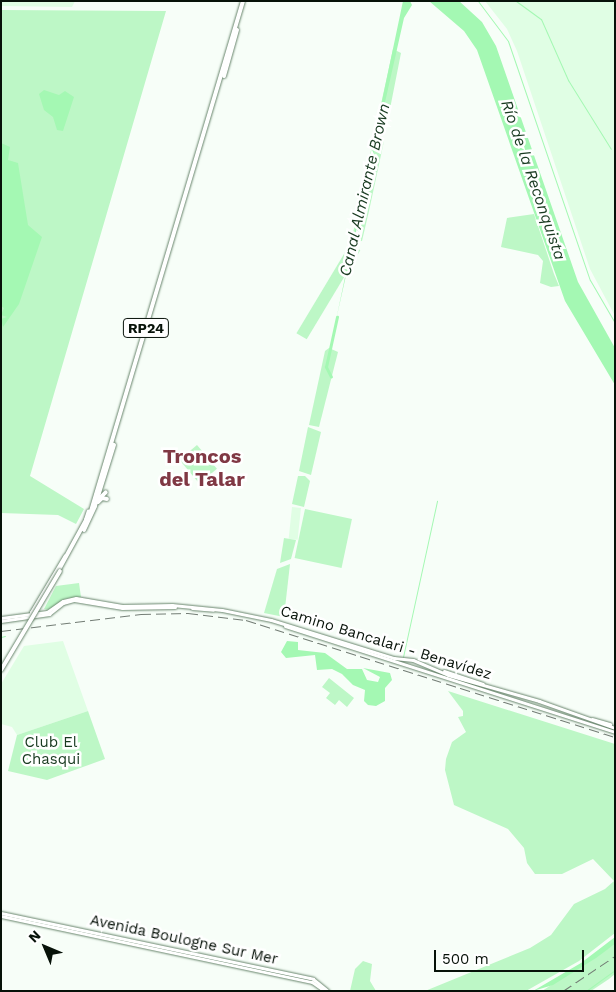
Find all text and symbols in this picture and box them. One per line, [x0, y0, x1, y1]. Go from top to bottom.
water label: Río de la Reconquista [497, 97, 569, 263]
water label: Canal Almirante Brown [336, 101, 394, 279]
road number: RP24 [122, 316, 170, 339]
district label: Troncos del Talar [159, 445, 245, 492]
street label: Camino Bancalari - Benavídez [278, 602, 494, 684]
park label: Club El Chasqui [22, 733, 80, 768]
street label: Avenida Boulogne Sur Mer [88, 911, 280, 969]
north arrow [20, 922, 70, 972]
text: N [25, 927, 44, 946]
scale bar [436, 940, 586, 972]
text: 500 m [442, 950, 489, 968]

